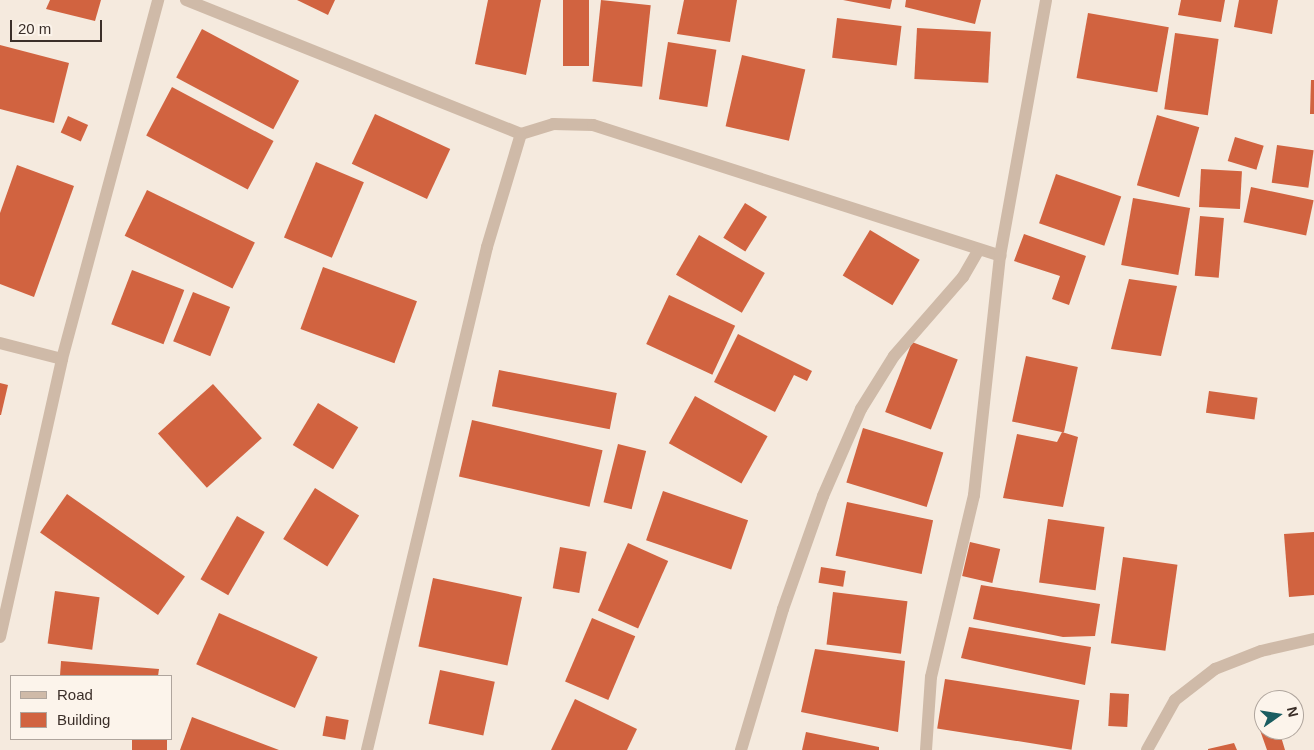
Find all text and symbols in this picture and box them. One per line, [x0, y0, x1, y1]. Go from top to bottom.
scale bar [12, 10, 105, 42]
text: 20 m [18, 20, 51, 37]
legend [10, 675, 172, 740]
text: Road [57, 686, 93, 703]
north arrow [1254, 690, 1304, 740]
text: N [1284, 705, 1302, 719]
text: Building [57, 711, 110, 728]

